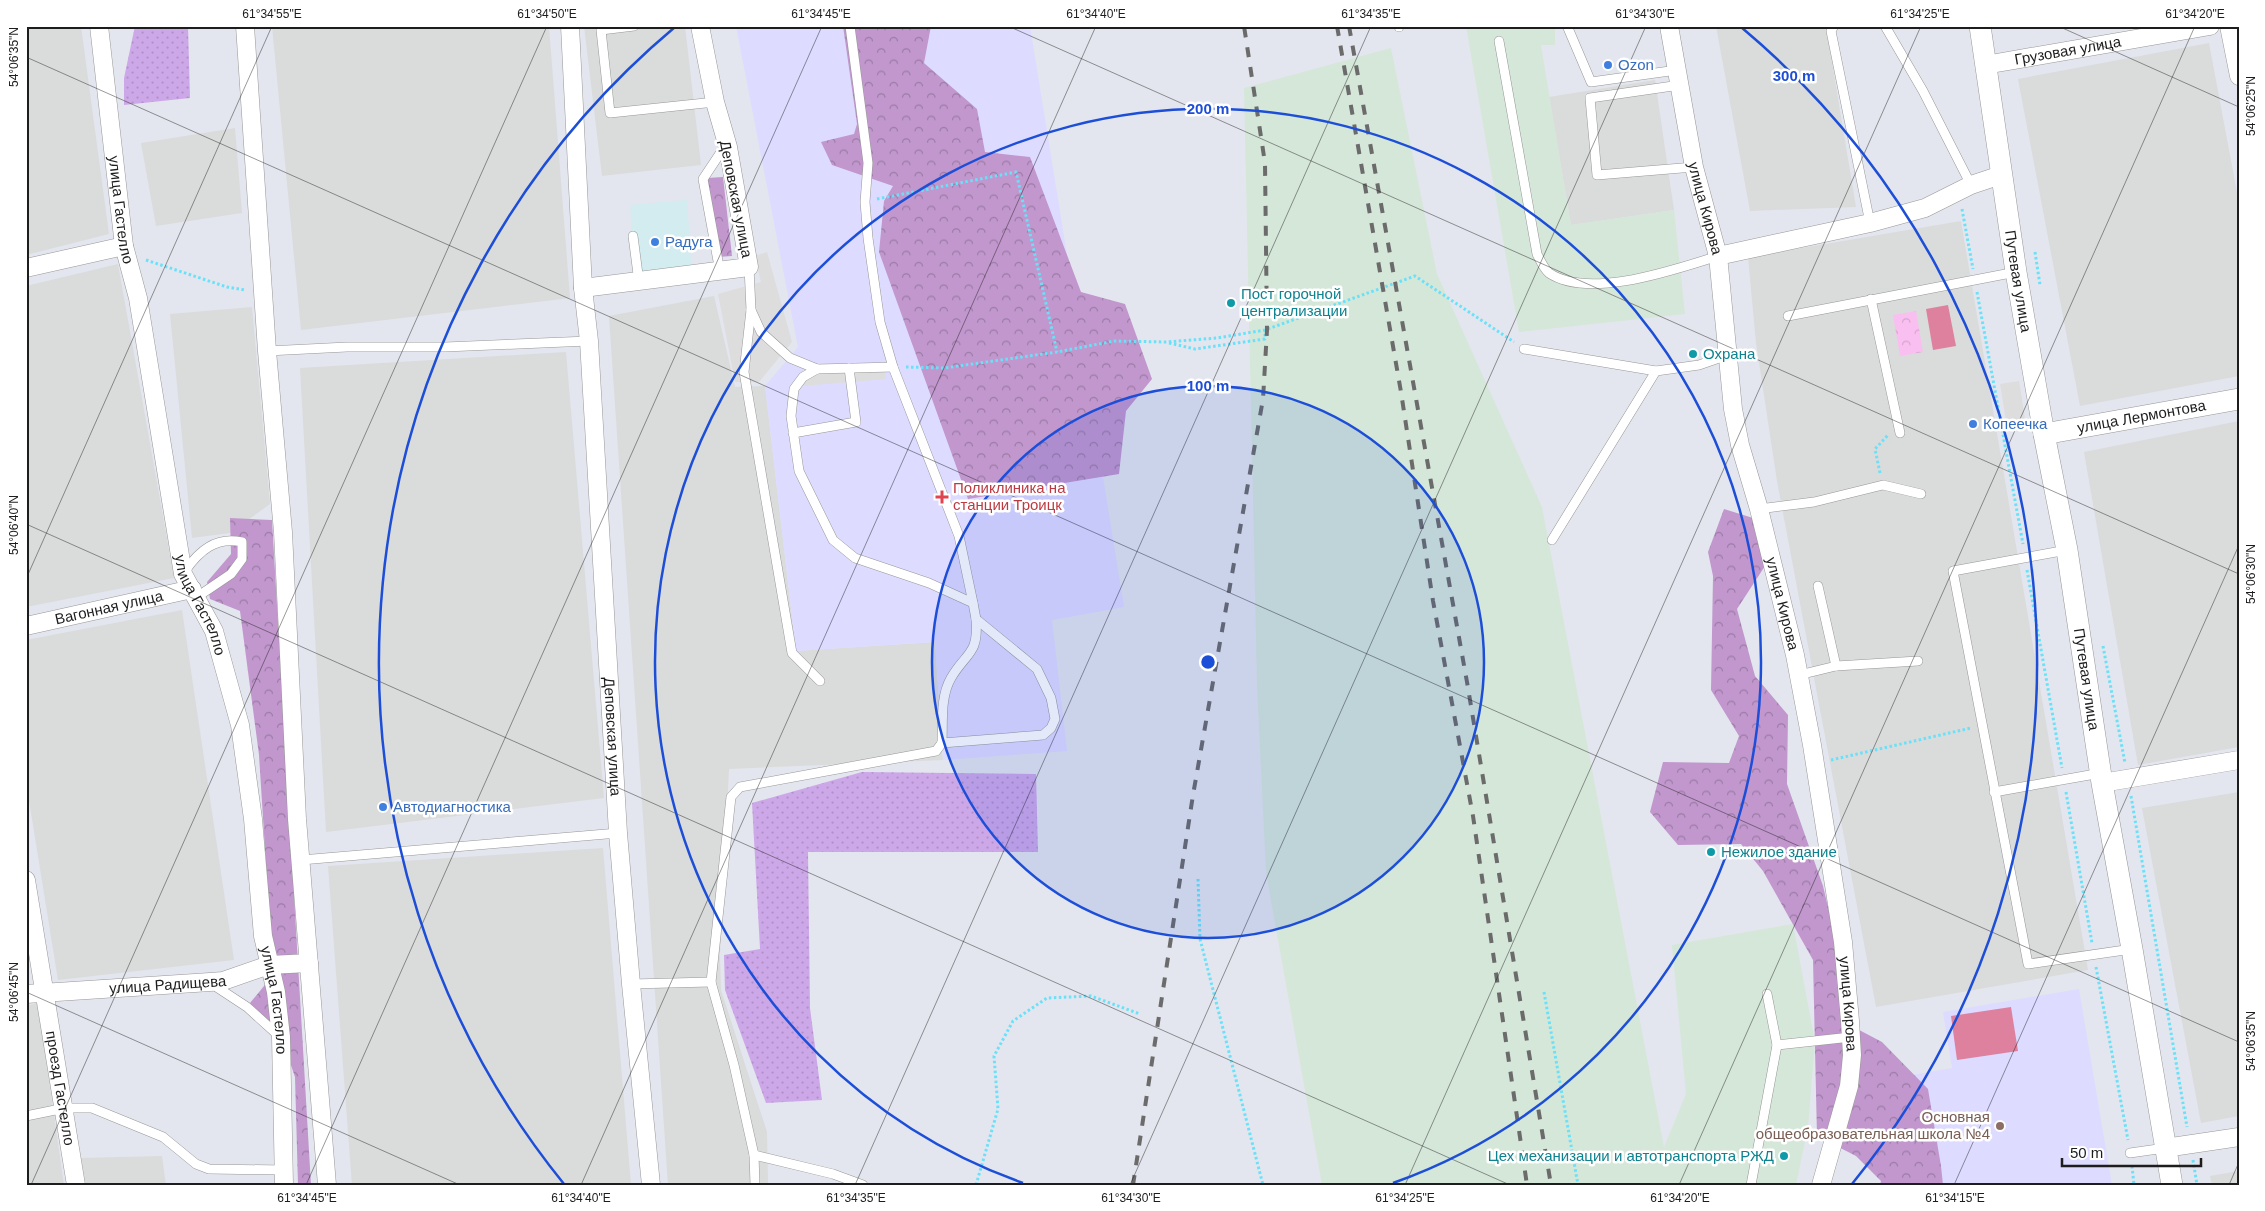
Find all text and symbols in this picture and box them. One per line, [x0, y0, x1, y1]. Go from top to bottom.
text: 61°34'55"E [242, 7, 302, 21]
text: 61°34'50"E [517, 7, 577, 21]
text: 61°34'45"E [791, 7, 851, 21]
text: 61°34'40"E [1066, 7, 1126, 21]
text: 61°34'35"E [1341, 7, 1401, 21]
text: 61°34'30"E [1615, 7, 1675, 21]
text: 61°34'25"E [1890, 7, 1950, 21]
text: 61°34'20"E [2165, 7, 2225, 21]
text: 54°06'35"N [7, 27, 21, 87]
street label: Грузовая улица [2013, 32, 2123, 68]
place label: Ozon [1618, 56, 1654, 73]
marker: Ozon [1602, 59, 1614, 71]
text: 300 m [1773, 67, 1815, 84]
text: 54°06'25"N [2244, 76, 2258, 136]
text: 200 m [1187, 100, 1229, 117]
street label: Деповская улица [717, 139, 756, 260]
street label: улица Гастелло [106, 155, 137, 266]
street label: улица Кирова [1685, 161, 1726, 257]
street label: Путевая улица [2002, 229, 2035, 334]
place label: Радуга [665, 233, 713, 250]
marker: Радуга [649, 236, 661, 248]
place label: Пост горочной централизации [1241, 285, 1347, 319]
marker: Пост горочной централизации [1225, 297, 1237, 309]
place label: Охрана [1703, 345, 1756, 362]
marker: Охрана [1687, 348, 1699, 360]
text: 100 m [1187, 377, 1229, 394]
street label: улица Лермонтова [2076, 396, 2208, 436]
place label: Копеечка [1983, 415, 2048, 432]
marker: Копеечка [1967, 418, 1979, 430]
place label: Поликлиника на станции Троицк [953, 479, 1066, 513]
marker: Поликлиника на станции Троицк [935, 490, 949, 504]
text: 54°06'40"N [7, 495, 21, 555]
text: 54°06'30"N [2244, 544, 2258, 604]
street label: улица Гастелло [172, 553, 229, 657]
street label: улица Кирова [1763, 555, 1803, 652]
street label: Вагонная улица [53, 587, 165, 627]
street label: Путевая улица [2071, 627, 2103, 732]
centre of rings [1199, 653, 1217, 671]
street label: Деповская улица [601, 677, 625, 797]
place label: Автодиагностика [393, 798, 512, 815]
marker: Автодиагностика [377, 801, 389, 813]
place label: Нежилое здание [1721, 843, 1837, 860]
marker: Нежилое здание [1705, 846, 1717, 858]
street label: улица Гастелло [258, 944, 290, 1054]
street label: улица Кирова [1836, 956, 1861, 1053]
text: 54°06'45"N [7, 962, 21, 1022]
street label: улица Радищева [109, 972, 227, 997]
text: 54°06'35"N [2244, 1011, 2258, 1071]
street label: проезд Гастелло [43, 1030, 78, 1147]
place label: Основная общеобразовательная школа №4 [1756, 1108, 1990, 1142]
marker: Основная общеобразовательная школа №4 [1994, 1120, 2006, 1132]
scale bar [2062, 1136, 2201, 1168]
text: 50 m [2070, 1144, 2103, 1161]
place label: Цех механизации и автотранспорта РЖД [1488, 1147, 1774, 1164]
marker: Цех механизации и автотранспорта РЖД [1778, 1150, 1790, 1162]
text: 61°34'45"E [277, 1191, 337, 1205]
text: 61°34'40"E [551, 1191, 611, 1205]
text: 61°34'35"E [826, 1191, 886, 1205]
text: 61°34'30"E [1101, 1191, 1161, 1205]
text: 61°34'25"E [1375, 1191, 1435, 1205]
text: 61°34'20"E [1650, 1191, 1710, 1205]
text: 61°34'15"E [1925, 1191, 1985, 1205]

